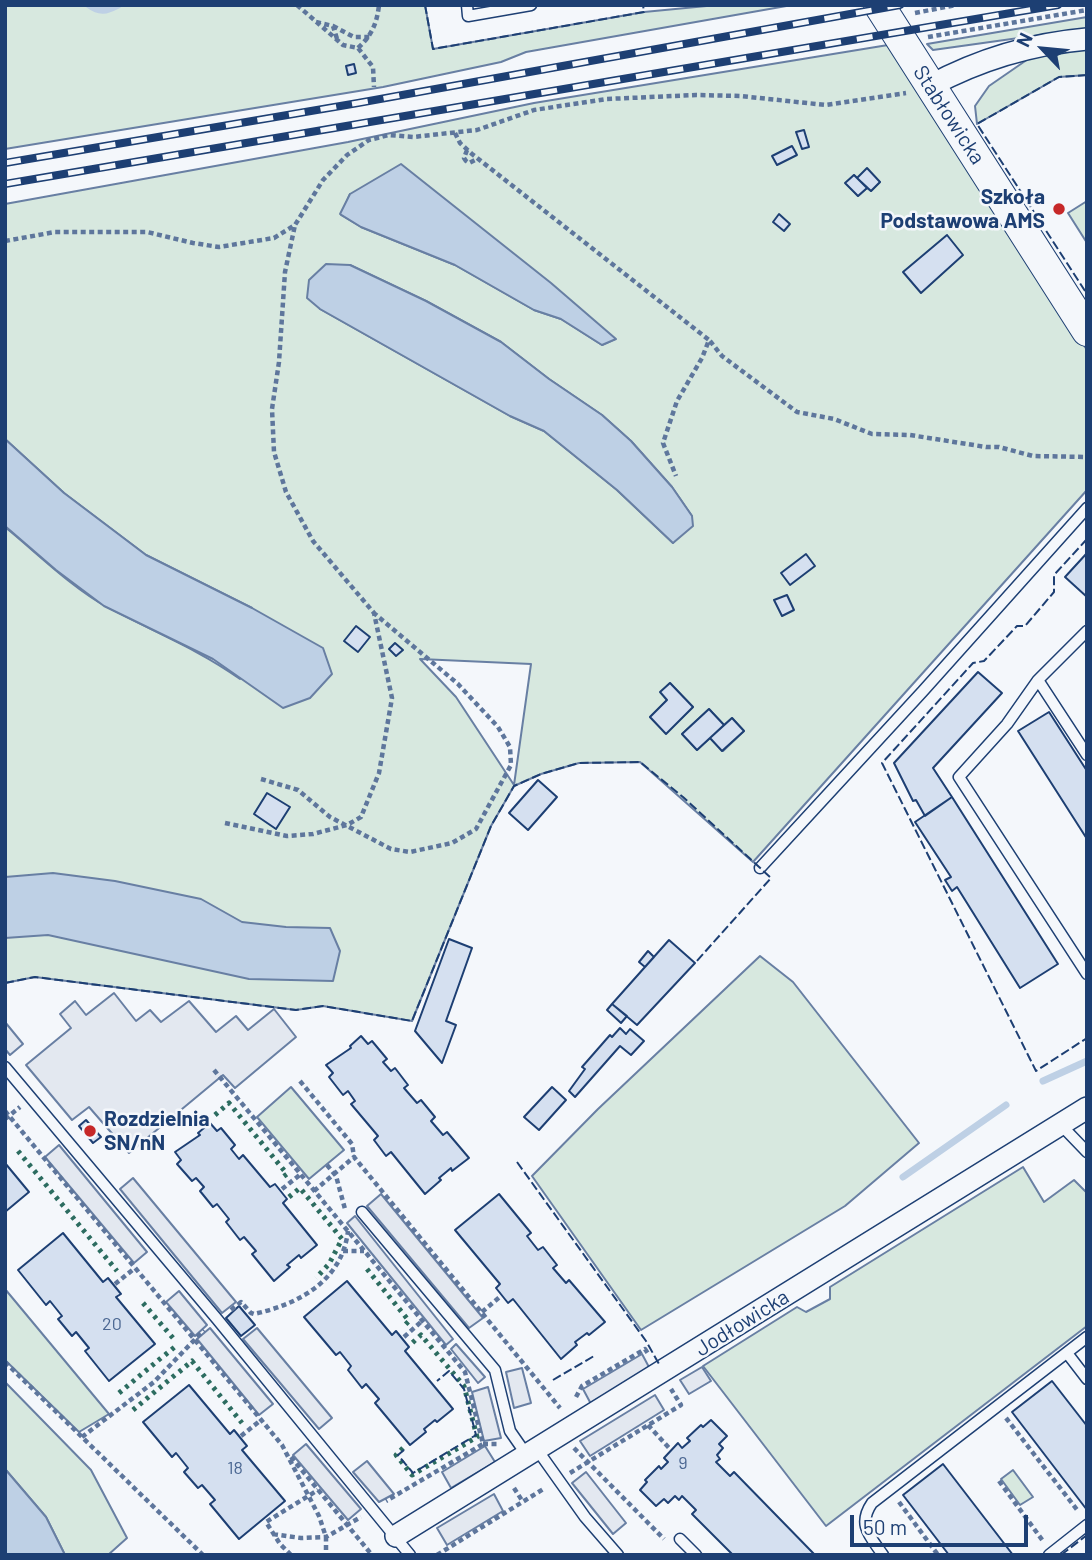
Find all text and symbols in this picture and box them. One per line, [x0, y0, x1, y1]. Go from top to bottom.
north arrow [1008, 14, 1078, 84]
text: N [1011, 29, 1037, 50]
street label: Stabłowicka [908, 61, 990, 169]
place label: Szkoła Podstawowa AMS [881, 184, 1045, 234]
marker: Szkoła Podstawowa AMS [1051, 201, 1067, 217]
place label: Rozdzielnia SN/nN [104, 1106, 210, 1156]
marker: Rozdzielnia SN/nN [82, 1123, 98, 1139]
street label: Jodłowicka [690, 1284, 794, 1362]
house number: 20 [102, 1313, 122, 1335]
house number: 9 [678, 1452, 688, 1474]
house number: 18 [227, 1457, 243, 1479]
scale bar [854, 1500, 1032, 1544]
text: 50 m [863, 1514, 907, 1539]

